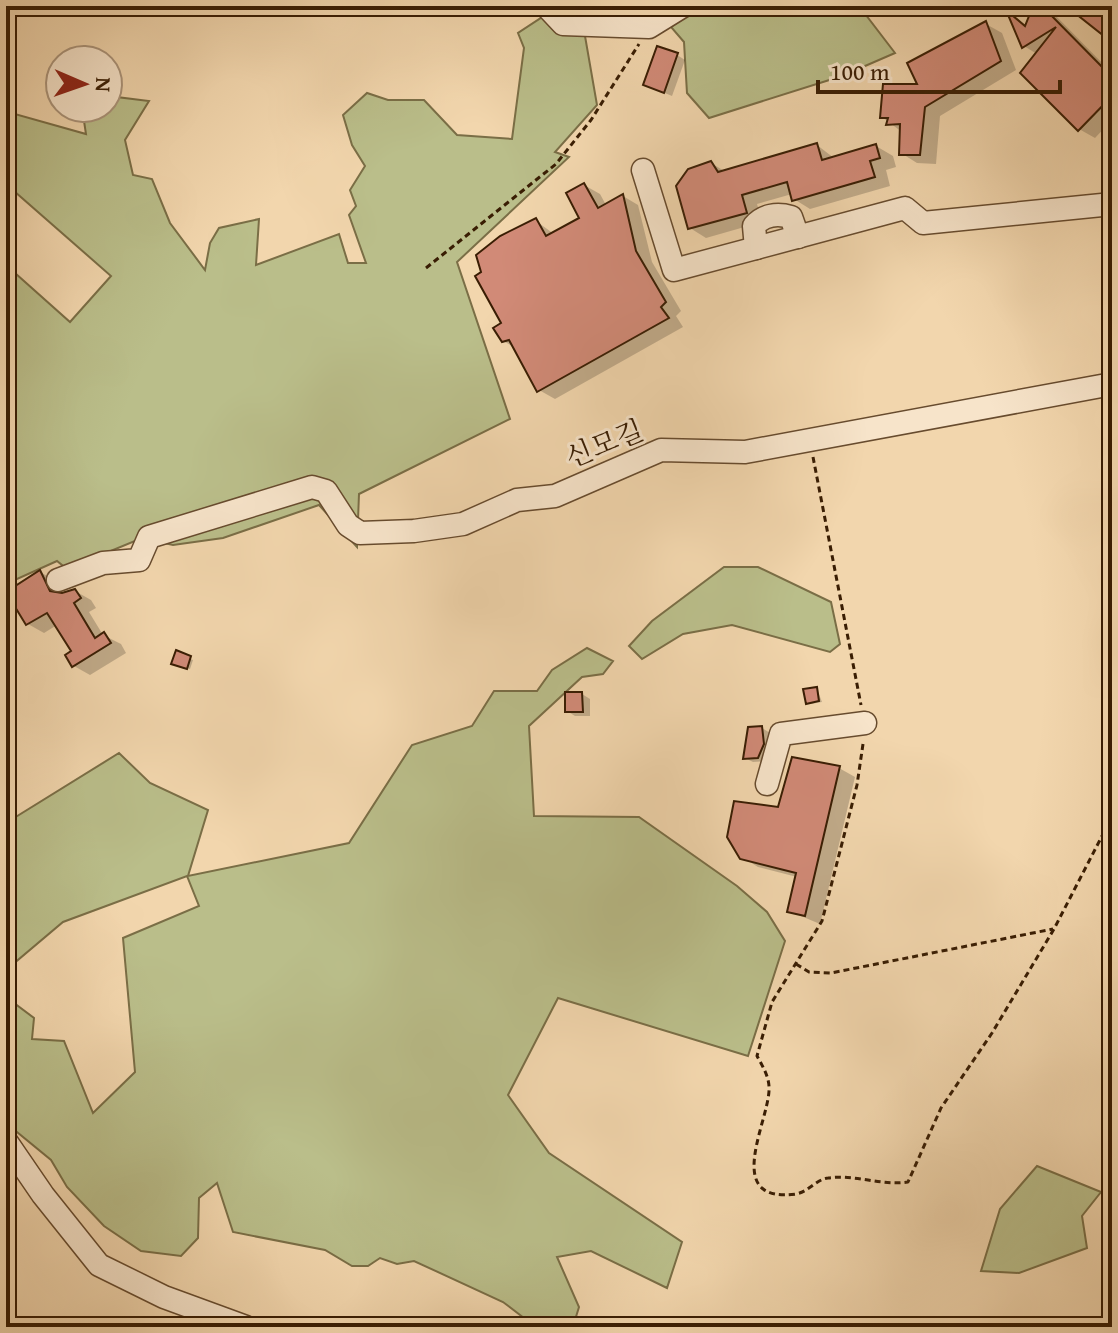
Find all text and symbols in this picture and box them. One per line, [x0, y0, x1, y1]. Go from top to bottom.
north arrow [44, 44, 124, 124]
scale bar [818, 44, 1060, 94]
text: 100 m [830, 54, 890, 89]
text: N [88, 77, 120, 93]
street label: 신모길 [559, 409, 649, 477]

